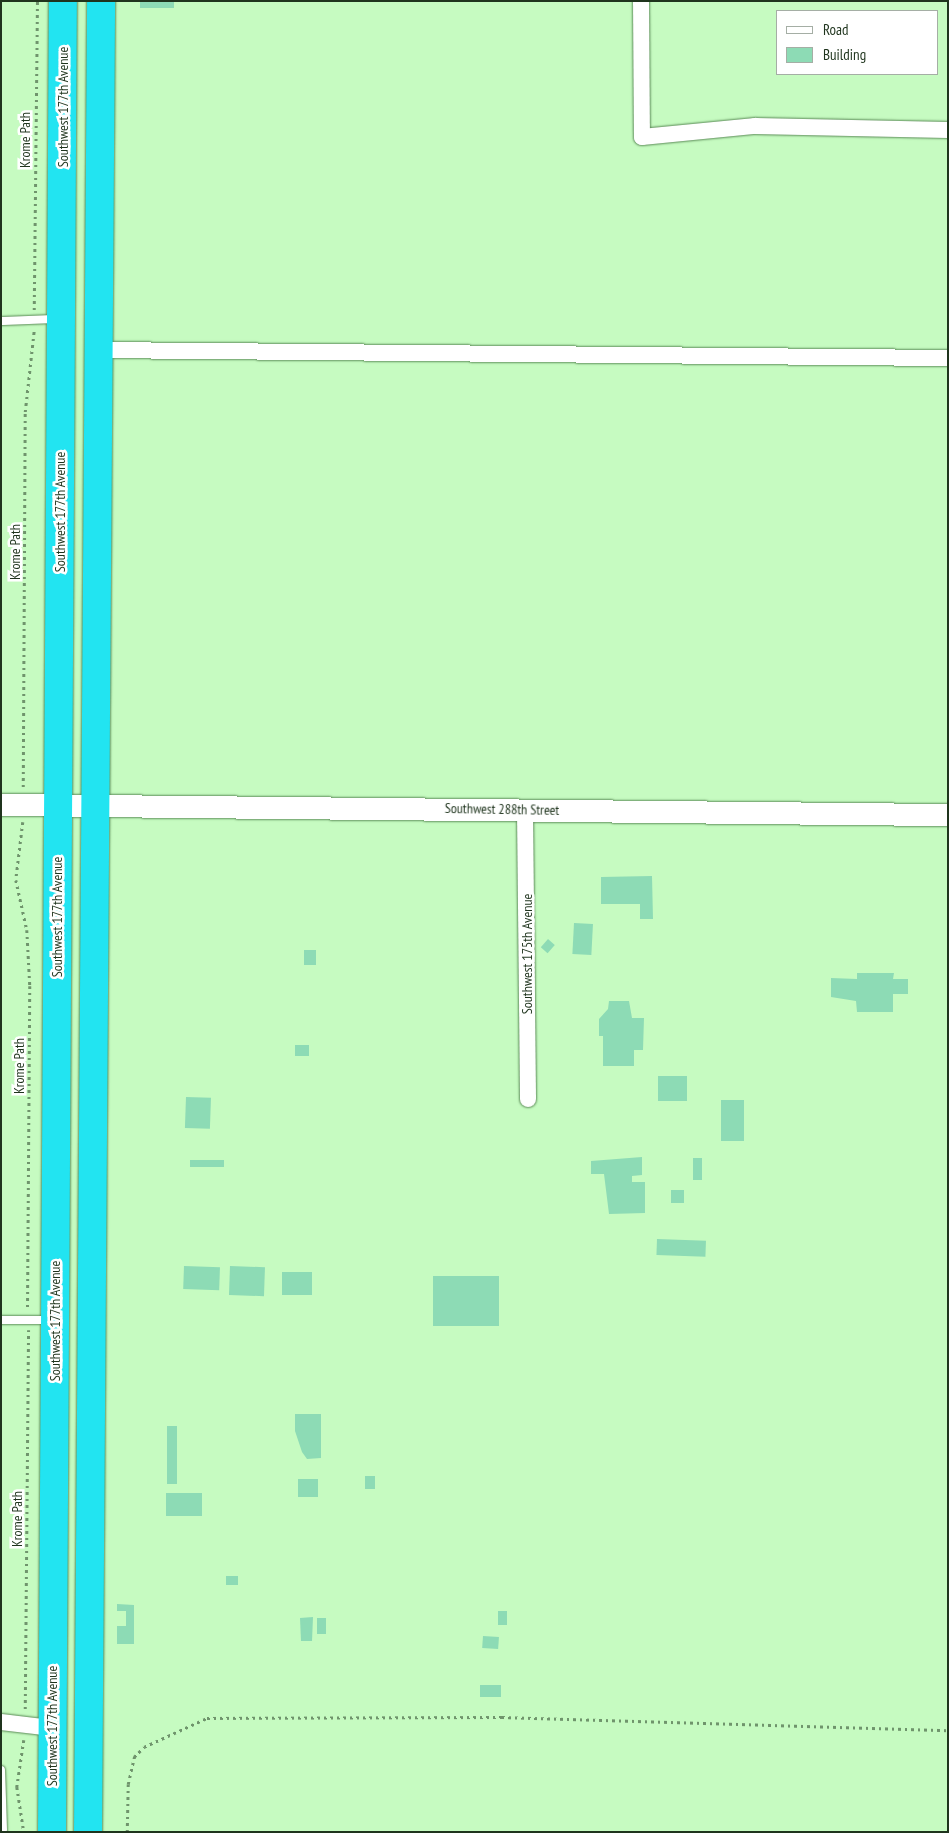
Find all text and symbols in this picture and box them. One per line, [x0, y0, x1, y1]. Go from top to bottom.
legend [776, 10, 939, 75]
text: Road [823, 20, 849, 39]
text: Building [823, 45, 866, 64]
street label: Southwest 177th Avenue [55, 47, 71, 167]
street label: Krome Path [17, 112, 33, 168]
street label: Southwest 177th Avenue [52, 452, 68, 572]
street label: Krome Path [7, 524, 23, 580]
street label: Southwest 288th Street [445, 800, 559, 818]
street label: Southwest 177th Avenue [49, 857, 65, 977]
street label: Southwest 175th Avenue [519, 894, 535, 1014]
street label: Krome Path [11, 1038, 27, 1094]
street label: Southwest 177th Avenue [47, 1261, 63, 1381]
street label: Krome Path [9, 1491, 25, 1547]
street label: Southwest 177th Avenue [44, 1666, 60, 1786]

